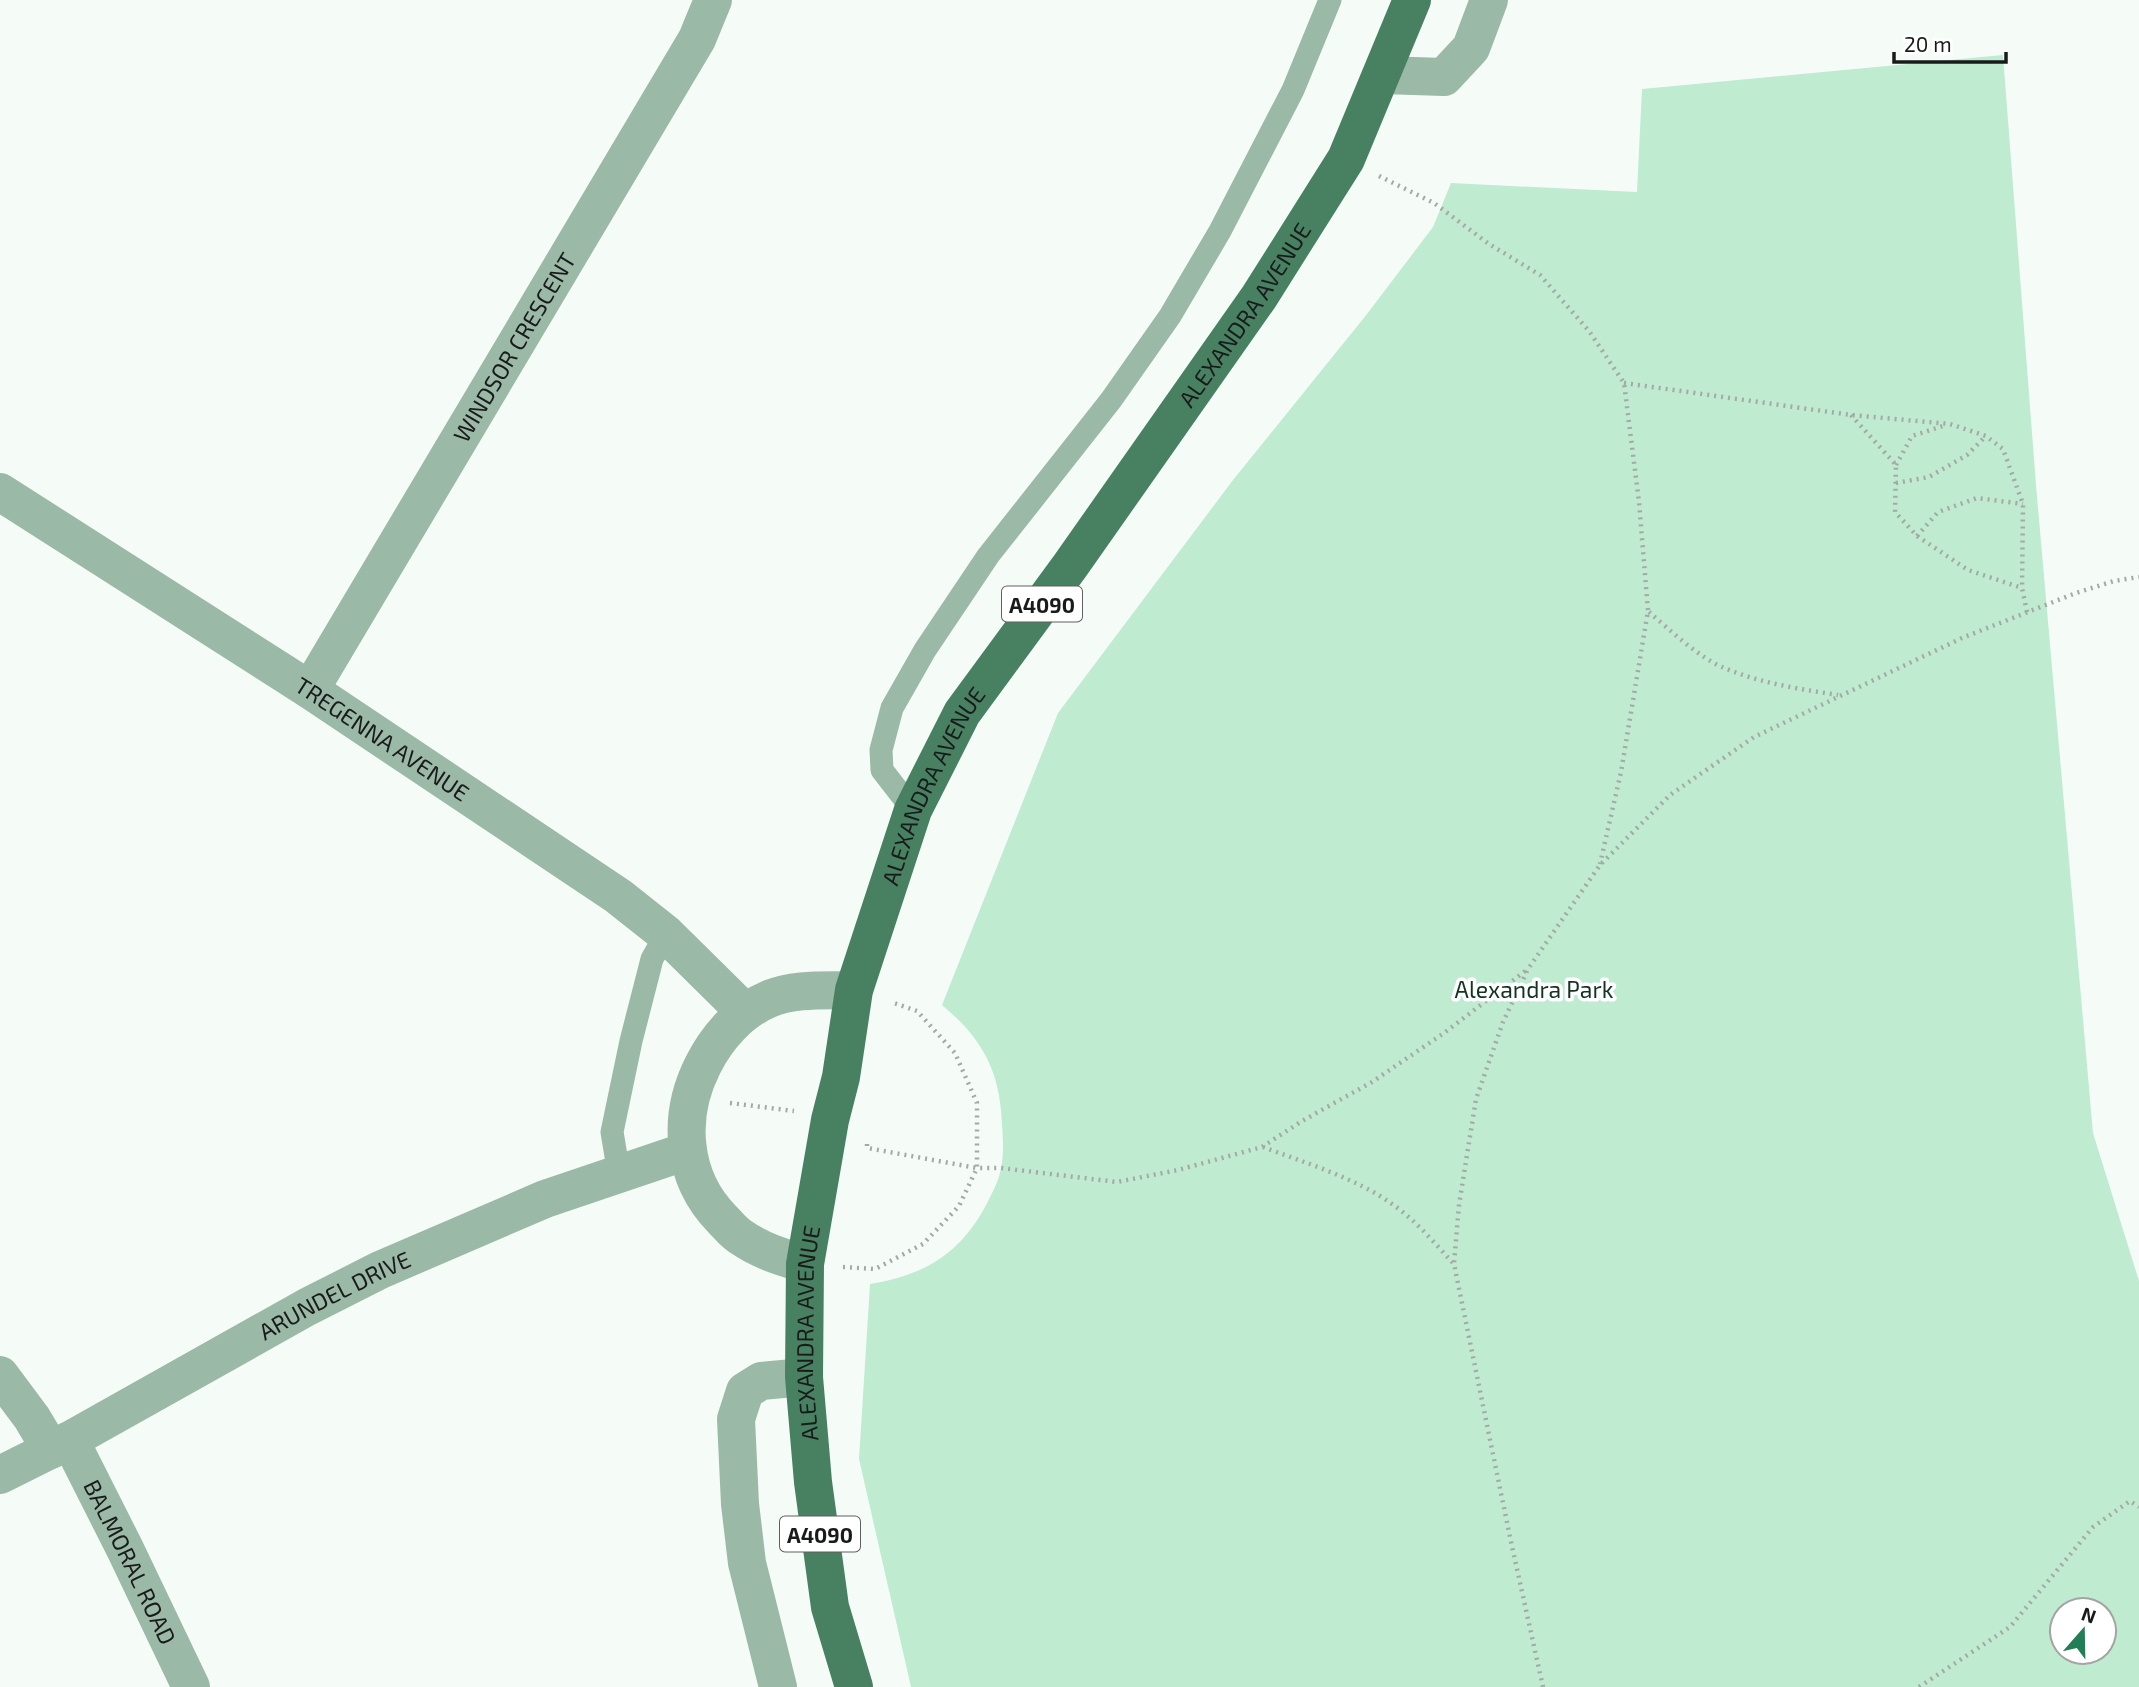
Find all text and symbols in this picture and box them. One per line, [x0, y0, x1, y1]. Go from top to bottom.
scale bar [1894, 21, 2006, 65]
text: 20 m [1904, 31, 1952, 56]
street label: ALEXANDRA AVENUE [1172, 217, 1316, 412]
street label: WINDSOR CRESCENT [447, 247, 581, 447]
road number: A4090 [1002, 586, 1082, 622]
street label: TREGENNA AVENUE [290, 670, 475, 807]
street label: ALEXANDRA AVENUE [875, 681, 991, 889]
park label: Alexandra Park [1455, 975, 1614, 1003]
street label: ALEXANDRA AVENUE [790, 1223, 825, 1442]
street label: ARUNDEL DRIVE [253, 1245, 415, 1345]
street label: BALMORAL ROAD [78, 1475, 182, 1649]
road number: A4090 [780, 1516, 860, 1552]
north arrow [2048, 1596, 2118, 1666]
text: N [2079, 1601, 2099, 1628]

